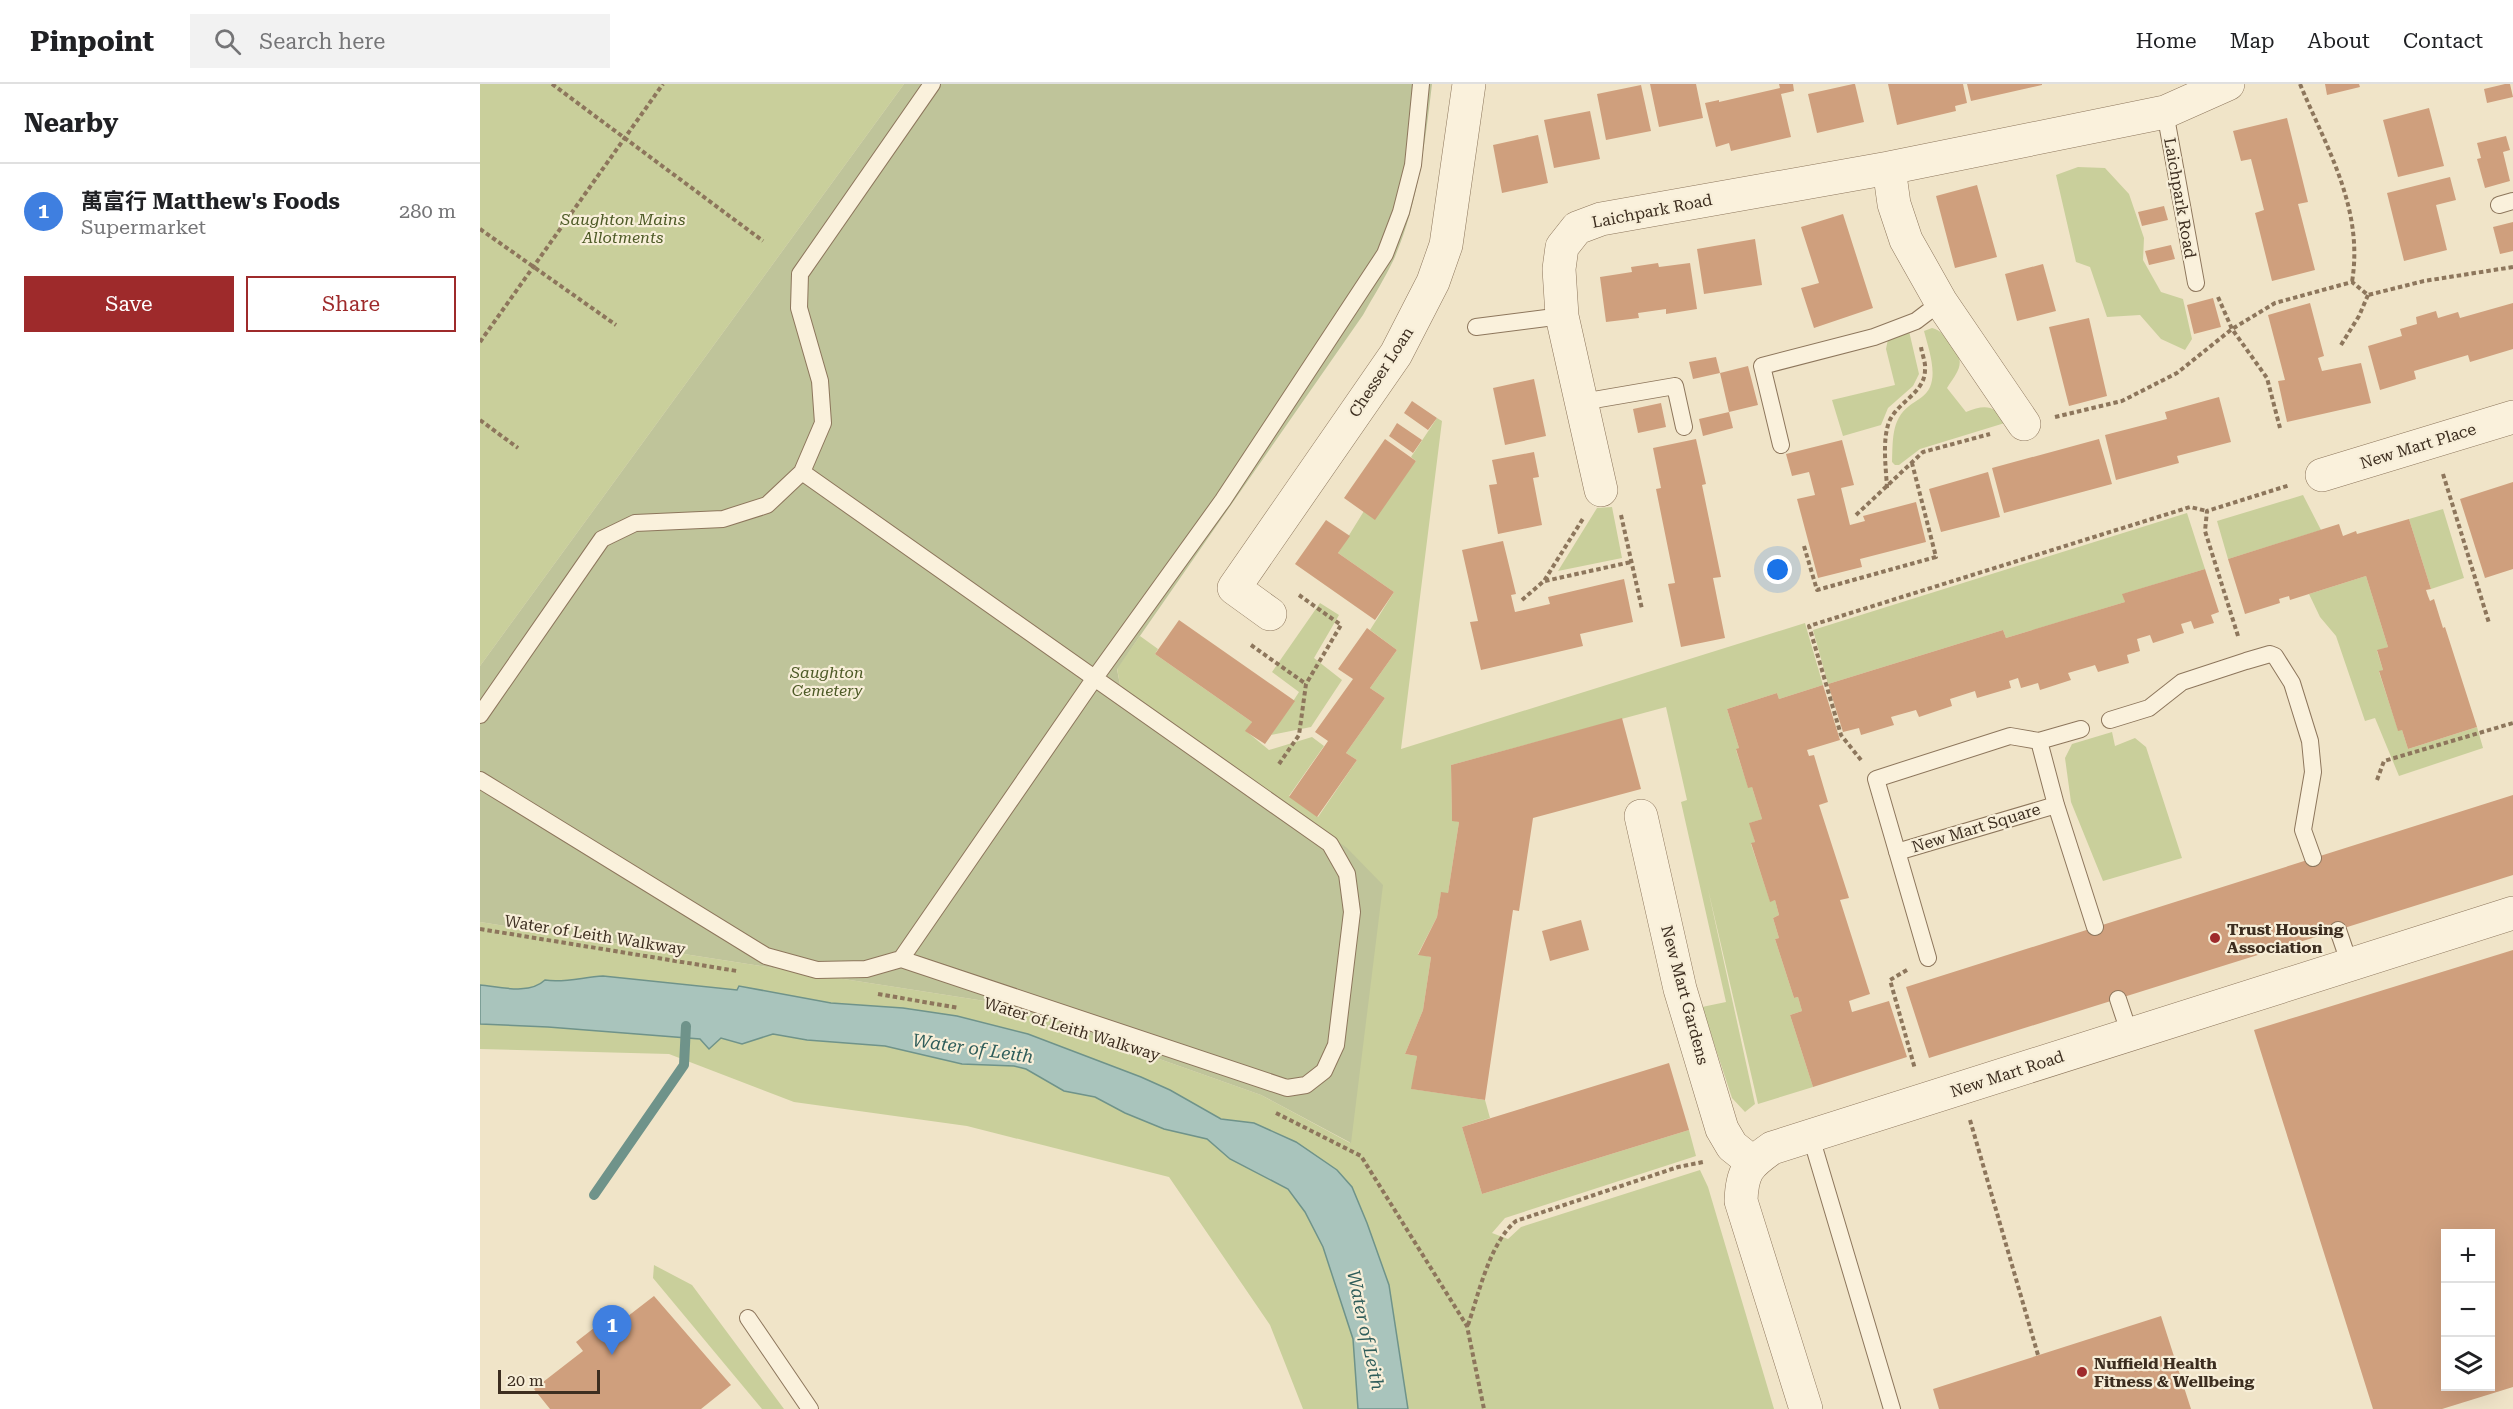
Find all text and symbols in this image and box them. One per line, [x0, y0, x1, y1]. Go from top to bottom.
search box [190, 14, 610, 68]
text: Pinpoint [30, 25, 154, 58]
icon: search [211, 25, 244, 58]
text: Search here [259, 29, 385, 54]
text: Home [2136, 29, 2197, 53]
text: Map [2230, 29, 2275, 53]
text: About [2308, 29, 2370, 53]
text: Contact [2403, 29, 2483, 53]
text: Nearby [24, 108, 118, 138]
street label: Laichpark Road [2160, 136, 2200, 260]
text: 萬富行 Matthew's Foods [81, 189, 340, 214]
street label: Laichpark Road [1590, 190, 1714, 232]
text: 1 [38, 199, 49, 223]
text: 280 m [399, 199, 456, 223]
park label: Saughton Mains Allotments [560, 210, 685, 247]
text: Supermarket [81, 215, 206, 239]
button: Save [24, 276, 234, 332]
button: Share [246, 276, 456, 332]
street label: Chesser Loan [1345, 323, 1417, 421]
street label: New Mart Place [2358, 419, 2479, 473]
your location [1763, 555, 1792, 584]
park label: Saughton Cemetery [789, 663, 864, 700]
street label: New Mart Square [1909, 799, 2043, 857]
street label: Water of Leith Walkway [503, 911, 688, 959]
place label: Trust Housing Association [2227, 920, 2344, 957]
street label: New Mart Gardens [1657, 923, 1713, 1067]
marker: Trust Housing Association [2208, 931, 2222, 945]
street label: Water of Leith Walkway [982, 993, 1163, 1065]
water label: Water of Leith [911, 1029, 1035, 1067]
street label: New Mart Road [1948, 1047, 2066, 1101]
map controls [2441, 1229, 2495, 1391]
button: + [2441, 1229, 2495, 1283]
water label: Water of Leith [1343, 1268, 1389, 1392]
button: − [2441, 1283, 2495, 1337]
pin: 1 [592, 1306, 632, 1355]
button: layers [2441, 1337, 2495, 1391]
place label: Nuffield Health Fitness & Wellbeing [2094, 1354, 2255, 1391]
marker: Nuffield Health Fitness & Wellbeing [2075, 1365, 2089, 1379]
scale bar [498, 1367, 600, 1394]
text: 20 m [507, 1371, 544, 1390]

